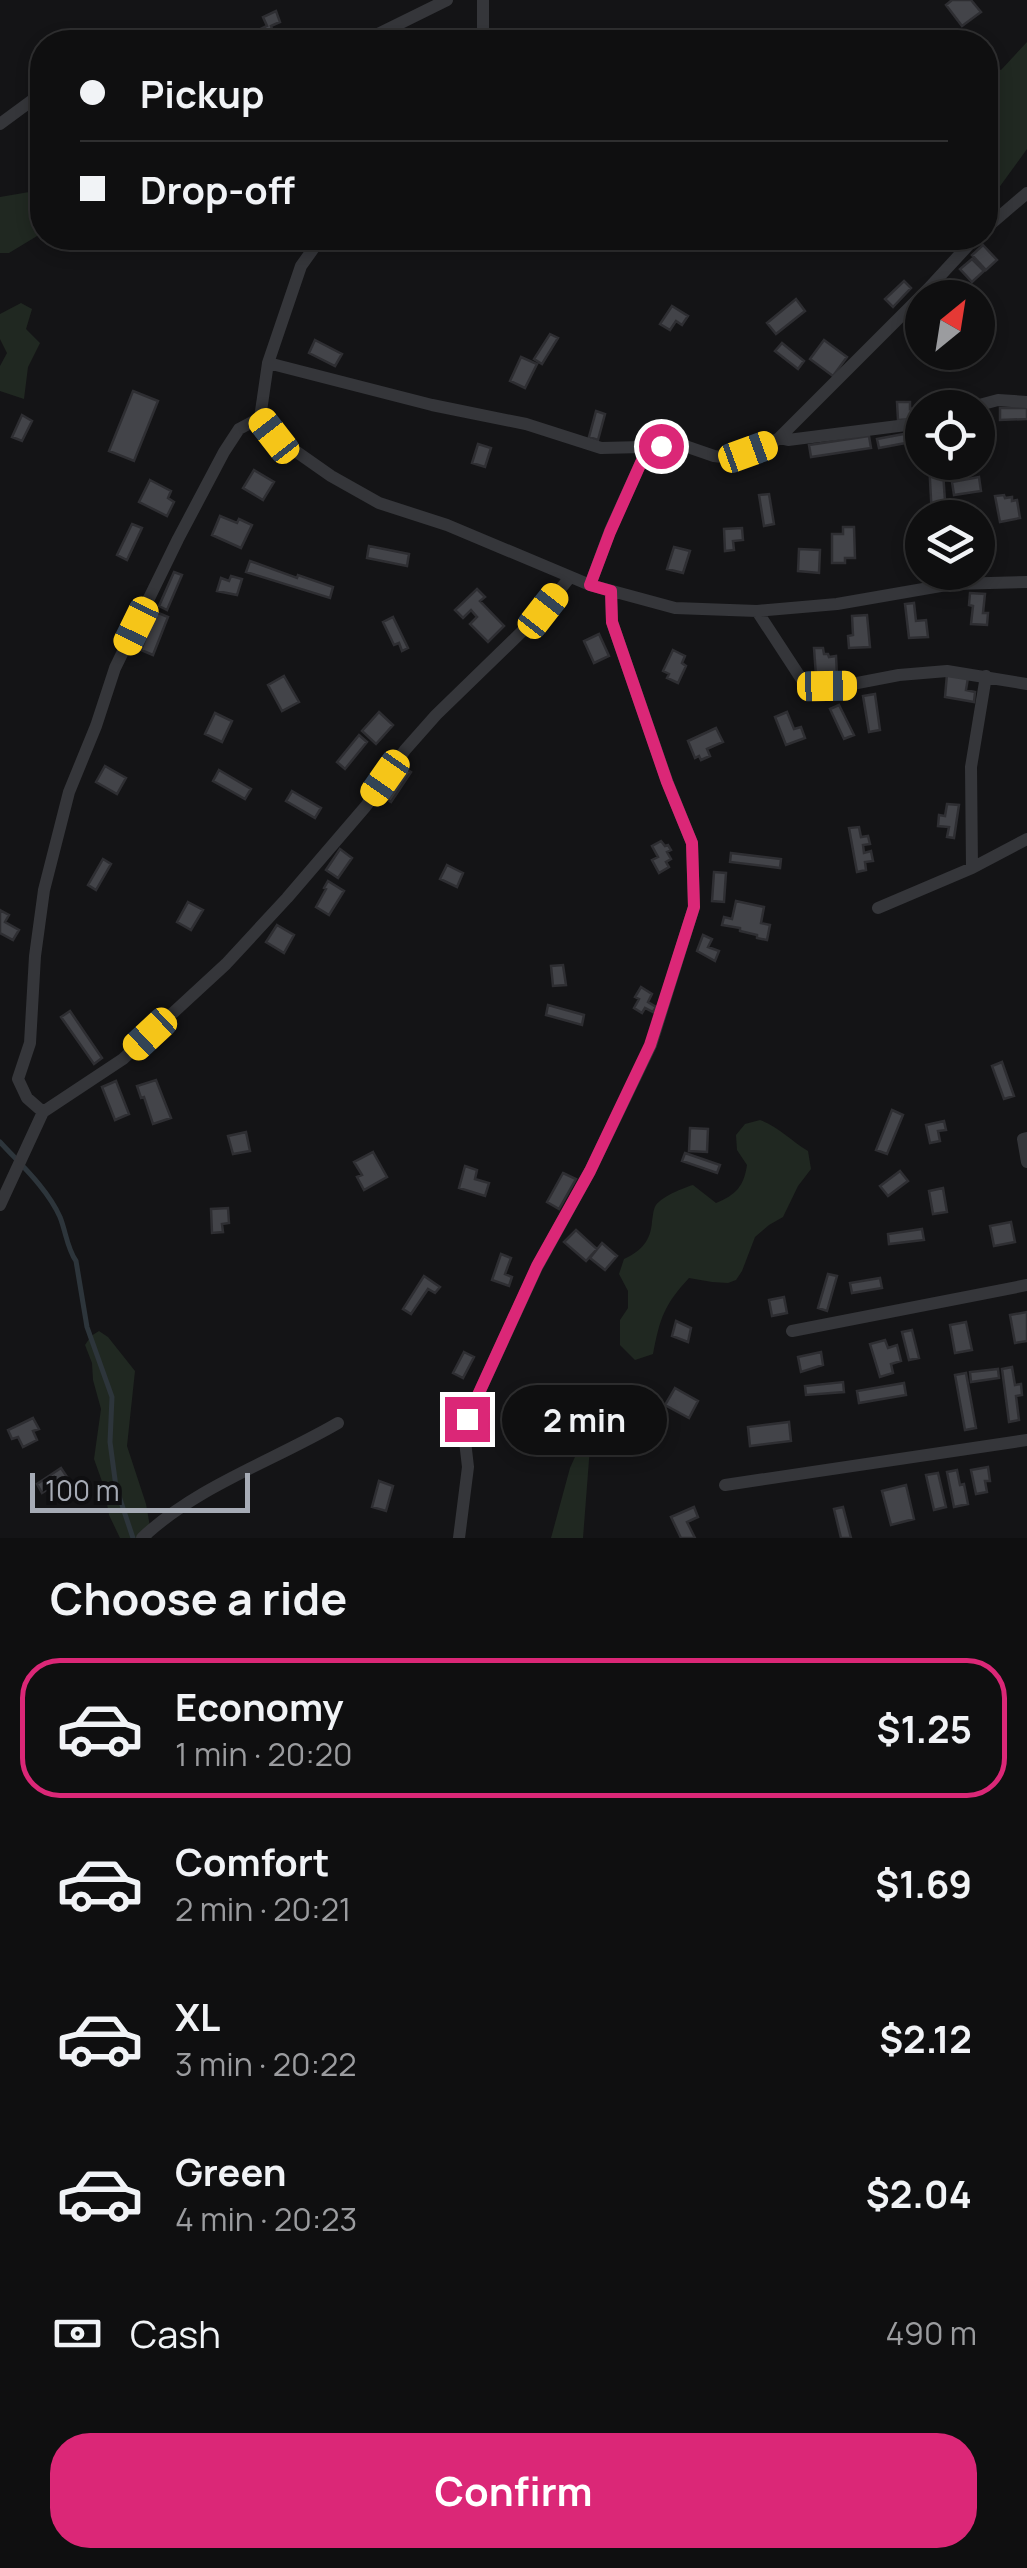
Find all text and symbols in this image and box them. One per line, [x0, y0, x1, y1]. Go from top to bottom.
text: Pickup [140, 67, 264, 119]
text: Drop-off [140, 163, 295, 215]
north arrow [905, 280, 995, 370]
map controls [905, 280, 995, 590]
button: locate [905, 390, 995, 480]
car [244, 403, 304, 469]
route start [639, 424, 684, 469]
car [715, 428, 781, 476]
button: layers [905, 500, 995, 590]
car [513, 578, 573, 644]
car [109, 592, 163, 660]
car [797, 670, 857, 702]
car [356, 745, 414, 811]
car [118, 1003, 182, 1065]
callout: 2 min [502, 1384, 667, 1454]
route end [445, 1397, 490, 1442]
text: 2 min [543, 1398, 626, 1442]
scale bar [30, 1468, 250, 1512]
text: 100 m [45, 1471, 119, 1509]
text: Choose a ride [50, 1567, 347, 1629]
text: Economy [175, 1680, 344, 1732]
icon: car [55, 1683, 145, 1773]
text: $1.25 [877, 1702, 972, 1754]
text: 1 min · 20:20 [175, 1732, 353, 1776]
text: Comfort [175, 1835, 329, 1887]
icon: car [55, 1838, 145, 1928]
text: $1.69 [875, 1857, 972, 1909]
text: 2 min · 20:21 [175, 1887, 351, 1931]
text: XL [175, 1990, 220, 2042]
icon: car [55, 1993, 145, 2083]
text: $2.12 [879, 2012, 972, 2064]
text: 3 min · 20:22 [175, 2042, 357, 2086]
text: Green [175, 2145, 287, 2197]
icon: car [55, 2148, 145, 2238]
text: $2.04 [866, 2167, 972, 2219]
text: 4 min · 20:23 [175, 2197, 357, 2241]
icon: cash [50, 2306, 105, 2361]
text: Cash [130, 2307, 221, 2359]
text: 490 m [886, 2311, 977, 2355]
button: Confirm [50, 2433, 977, 2548]

